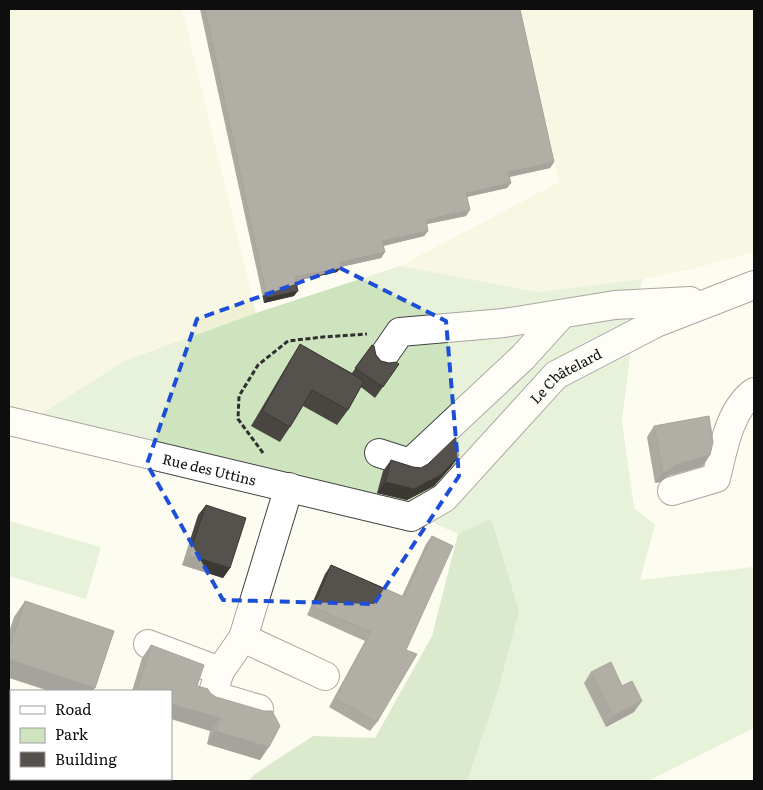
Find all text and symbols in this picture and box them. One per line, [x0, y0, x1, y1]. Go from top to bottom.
street label: Le Châtelard [525, 343, 605, 408]
street label: Rue des Uttins [161, 448, 258, 490]
legend [10, 690, 172, 780]
text: Road [55, 697, 91, 720]
text: Park [55, 722, 89, 745]
text: Building [55, 747, 117, 770]

